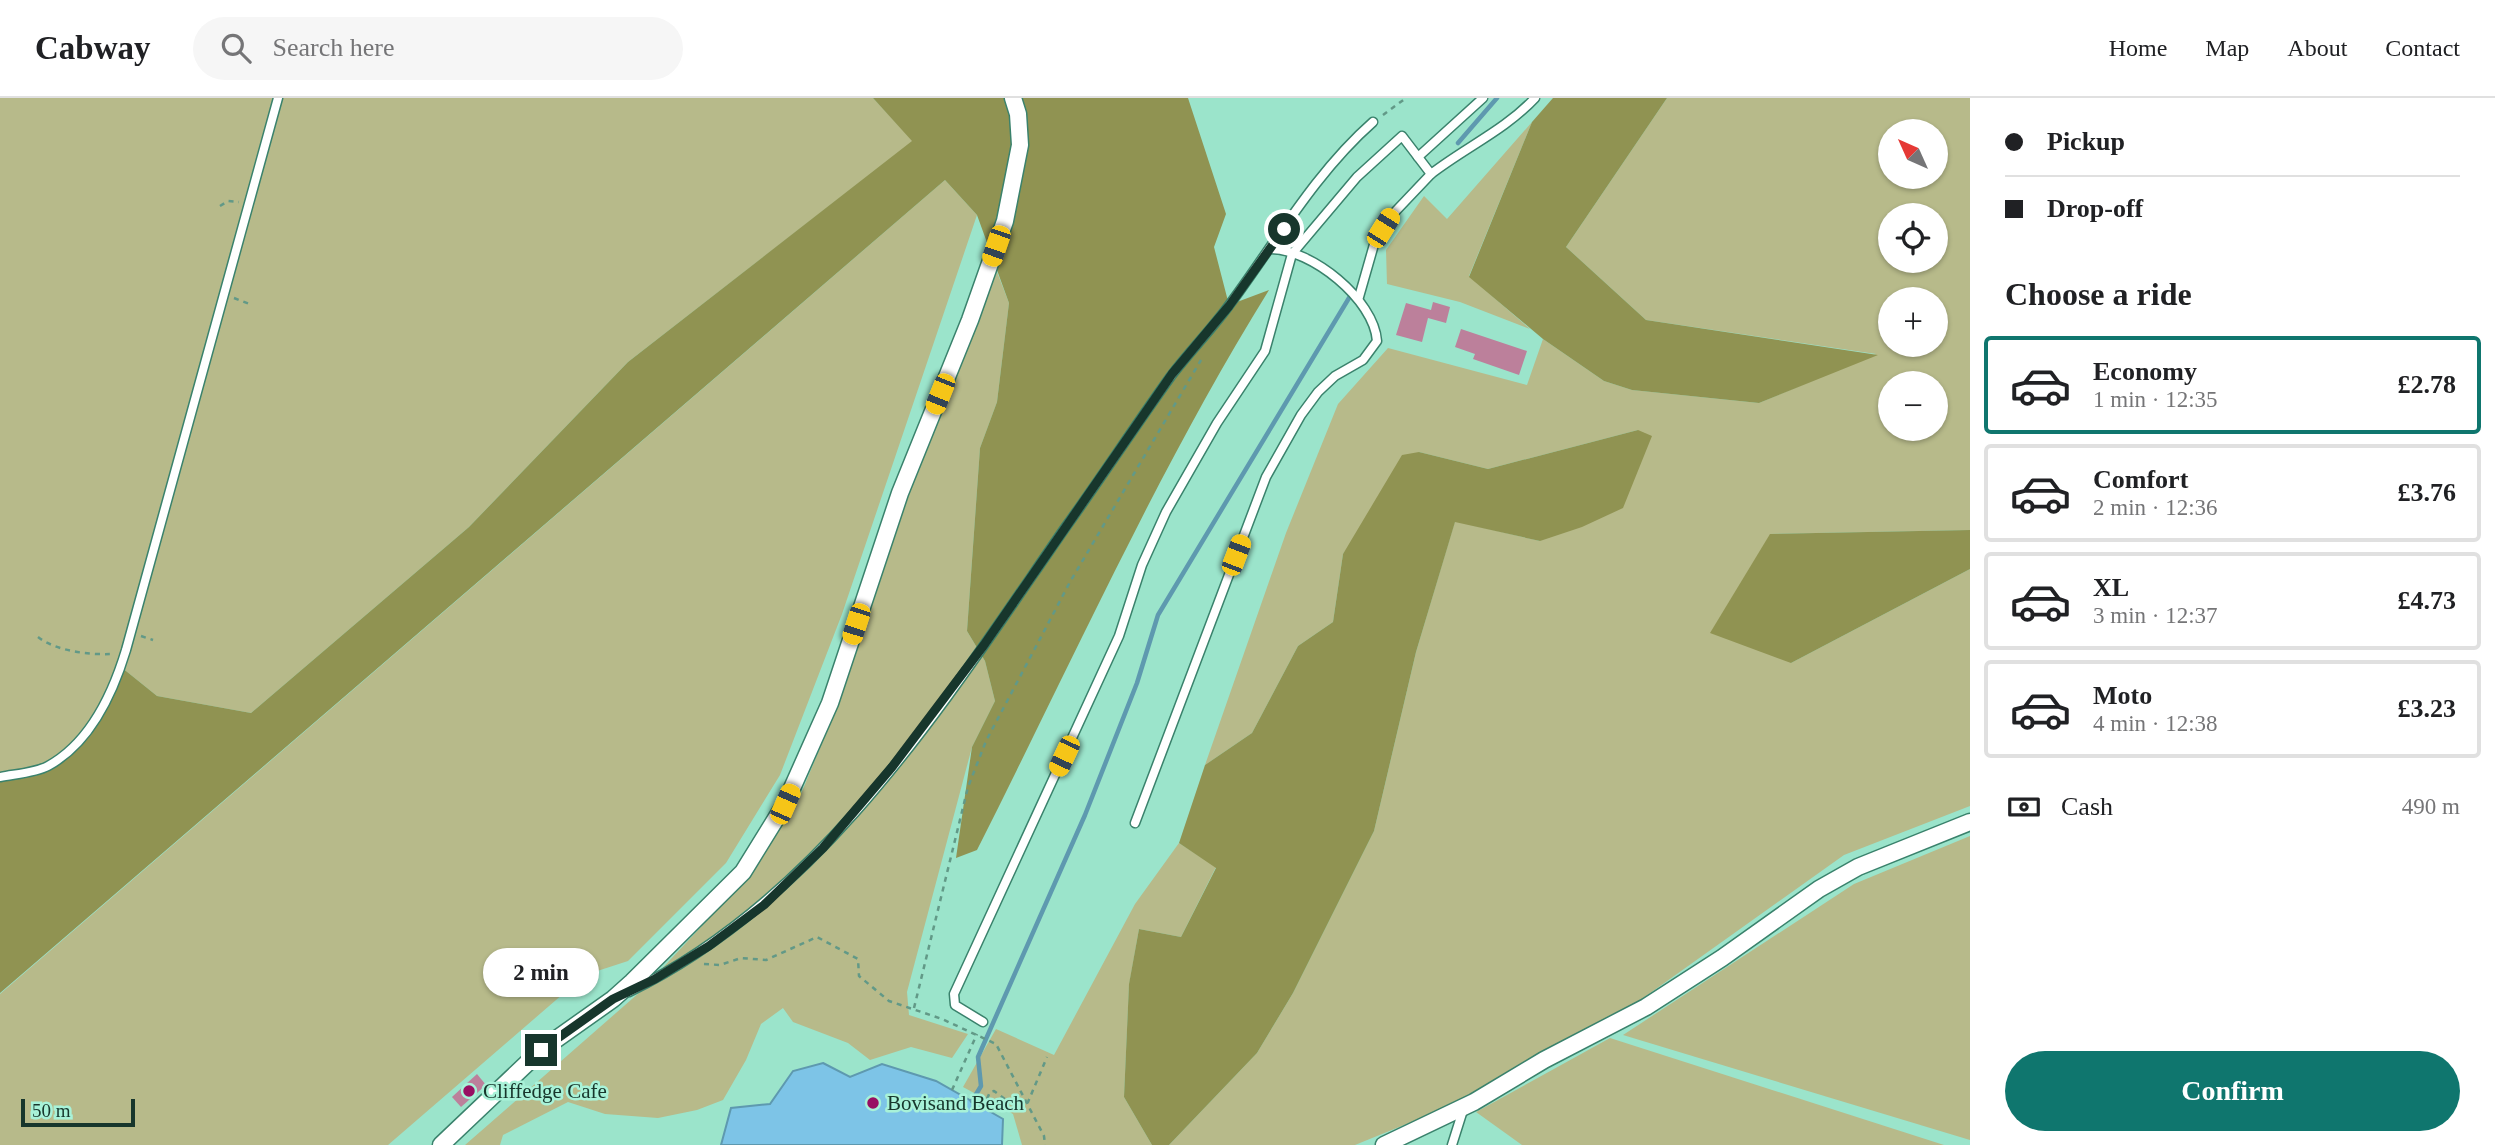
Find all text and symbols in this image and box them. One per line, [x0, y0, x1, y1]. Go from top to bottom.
search box [193, 17, 683, 80]
icon: search [217, 29, 255, 67]
text: Cabway [35, 30, 151, 66]
text: Search here [273, 33, 395, 62]
text: Home [2109, 35, 2167, 61]
text: Map [2205, 35, 2249, 61]
text: About [2287, 35, 2347, 61]
text: Contact [2385, 35, 2460, 61]
north arrow [1878, 119, 1948, 189]
map controls [1878, 119, 1948, 441]
text: Pickup [2047, 127, 2125, 156]
text: Drop-off [2047, 194, 2143, 223]
button: locate [1878, 203, 1948, 273]
car [1363, 205, 1404, 251]
route start [1268, 213, 1300, 245]
car [980, 223, 1013, 269]
text: Choose a ride [2005, 276, 2192, 312]
button: + [1878, 287, 1948, 357]
icon: car [2009, 354, 2072, 417]
text: Economy [2093, 357, 2197, 386]
text: £2.78 [2398, 370, 2456, 399]
car [923, 371, 958, 417]
button: − [1878, 371, 1948, 441]
text: 1 min · 12:35 [2093, 387, 2218, 412]
icon: car [2009, 462, 2072, 525]
text: Comfort [2093, 465, 2188, 494]
text: £3.76 [2398, 478, 2456, 507]
text: 2 min · 12:36 [2093, 495, 2218, 520]
car [1219, 532, 1254, 578]
icon: car [2009, 570, 2072, 633]
text: XL [2093, 573, 2129, 602]
text: £4.73 [2398, 586, 2456, 615]
car [840, 601, 873, 647]
text: 3 min · 12:37 [2093, 603, 2218, 628]
icon: car [2009, 678, 2072, 741]
text: Moto [2093, 681, 2152, 710]
text: £3.23 [2398, 694, 2456, 723]
text: 4 min · 12:38 [2093, 711, 2218, 736]
car [1046, 733, 1083, 779]
car [767, 781, 804, 827]
icon: cash [2005, 788, 2043, 826]
text: Cash [2061, 792, 2113, 821]
text: 490 m [2402, 794, 2460, 819]
callout: 2 min [483, 948, 599, 998]
text: 2 min [513, 960, 569, 985]
route end [525, 1034, 557, 1066]
button: Confirm [2005, 1051, 2460, 1131]
place label: Cliffedge Cafe [483, 1079, 607, 1103]
marker: Cliffedge Cafe [461, 1083, 477, 1099]
place label: Bovisand Beach [887, 1091, 1025, 1115]
marker: Bovisand Beach [865, 1095, 881, 1111]
scale bar [21, 1096, 135, 1128]
text: 50 m [32, 1100, 71, 1121]

